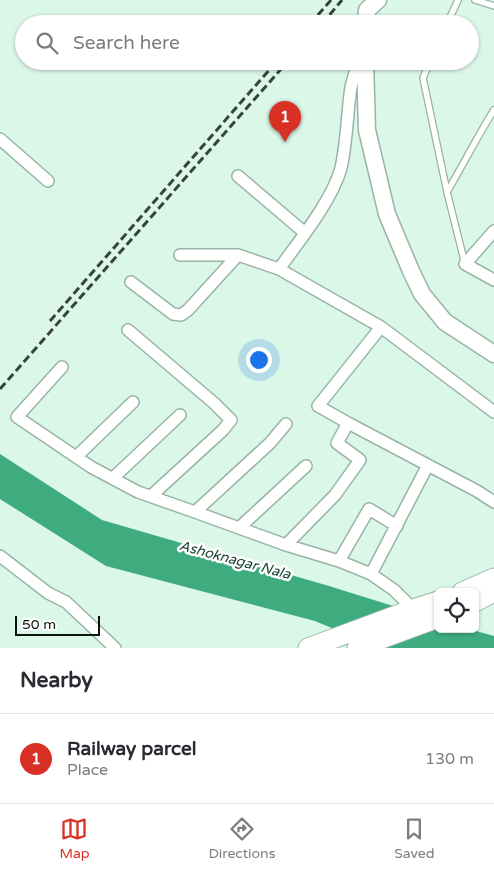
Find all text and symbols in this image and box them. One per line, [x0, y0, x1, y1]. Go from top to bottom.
search box [15, 15, 479, 70]
icon: search [33, 29, 61, 57]
text: Search here [73, 32, 180, 54]
pin: 1 [269, 101, 301, 142]
your location [246, 347, 272, 373]
water label: Ashoknagar Nala [178, 537, 294, 583]
map controls [434, 588, 479, 633]
button: locate [434, 588, 479, 633]
scale bar [15, 613, 100, 636]
text: 50 m [22, 616, 56, 633]
text: Nearby [20, 668, 93, 693]
text: Railway parcel [67, 738, 196, 760]
text: 1 [31, 749, 41, 769]
text: 130 m [425, 749, 474, 769]
text: Place [67, 760, 108, 780]
tab: Map [59, 815, 90, 862]
tab: Directions [208, 815, 275, 862]
tab: Saved [394, 815, 435, 862]

